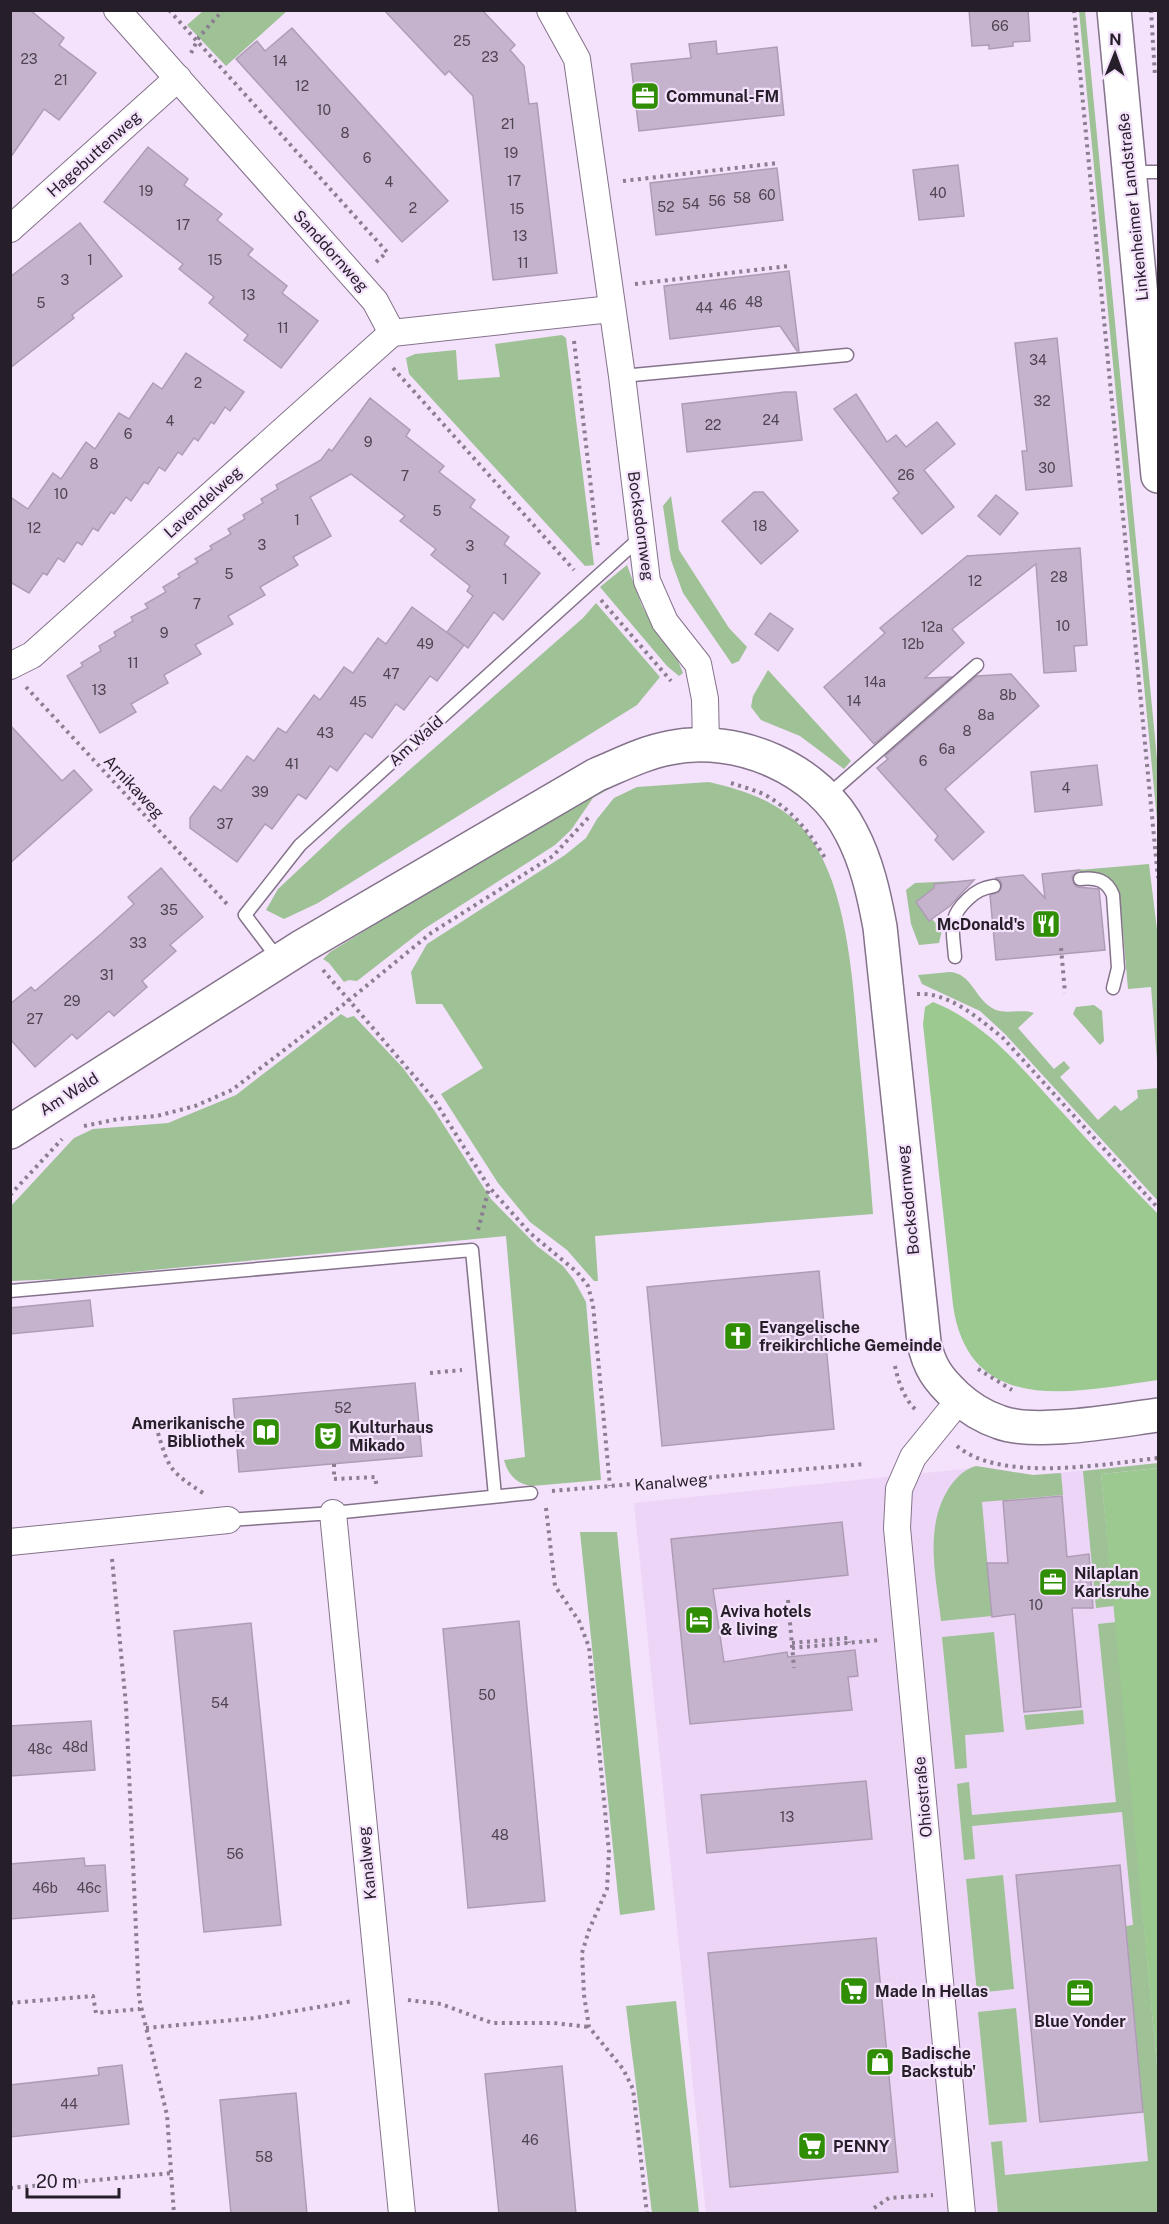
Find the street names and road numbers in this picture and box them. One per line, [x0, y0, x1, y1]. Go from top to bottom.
street label: Hagebuttenweg [43, 107, 145, 201]
street label: Linkenheimer Landstraße [1114, 112, 1152, 302]
street label: Sanddornweg [289, 206, 373, 296]
street label: Lavendelweg [160, 462, 246, 542]
street label: Bocksdornweg [624, 470, 658, 582]
street label: Am Wald [385, 712, 447, 770]
street label: Arnikaweg [100, 751, 168, 823]
street label: Am Wald [36, 1068, 102, 1120]
street label: Bocksdornweg [893, 1144, 923, 1256]
street label: Kanalweg [634, 1469, 708, 1495]
street label: Ohiostraße [910, 1756, 936, 1838]
street label: Kanalweg [354, 1825, 380, 1901]

